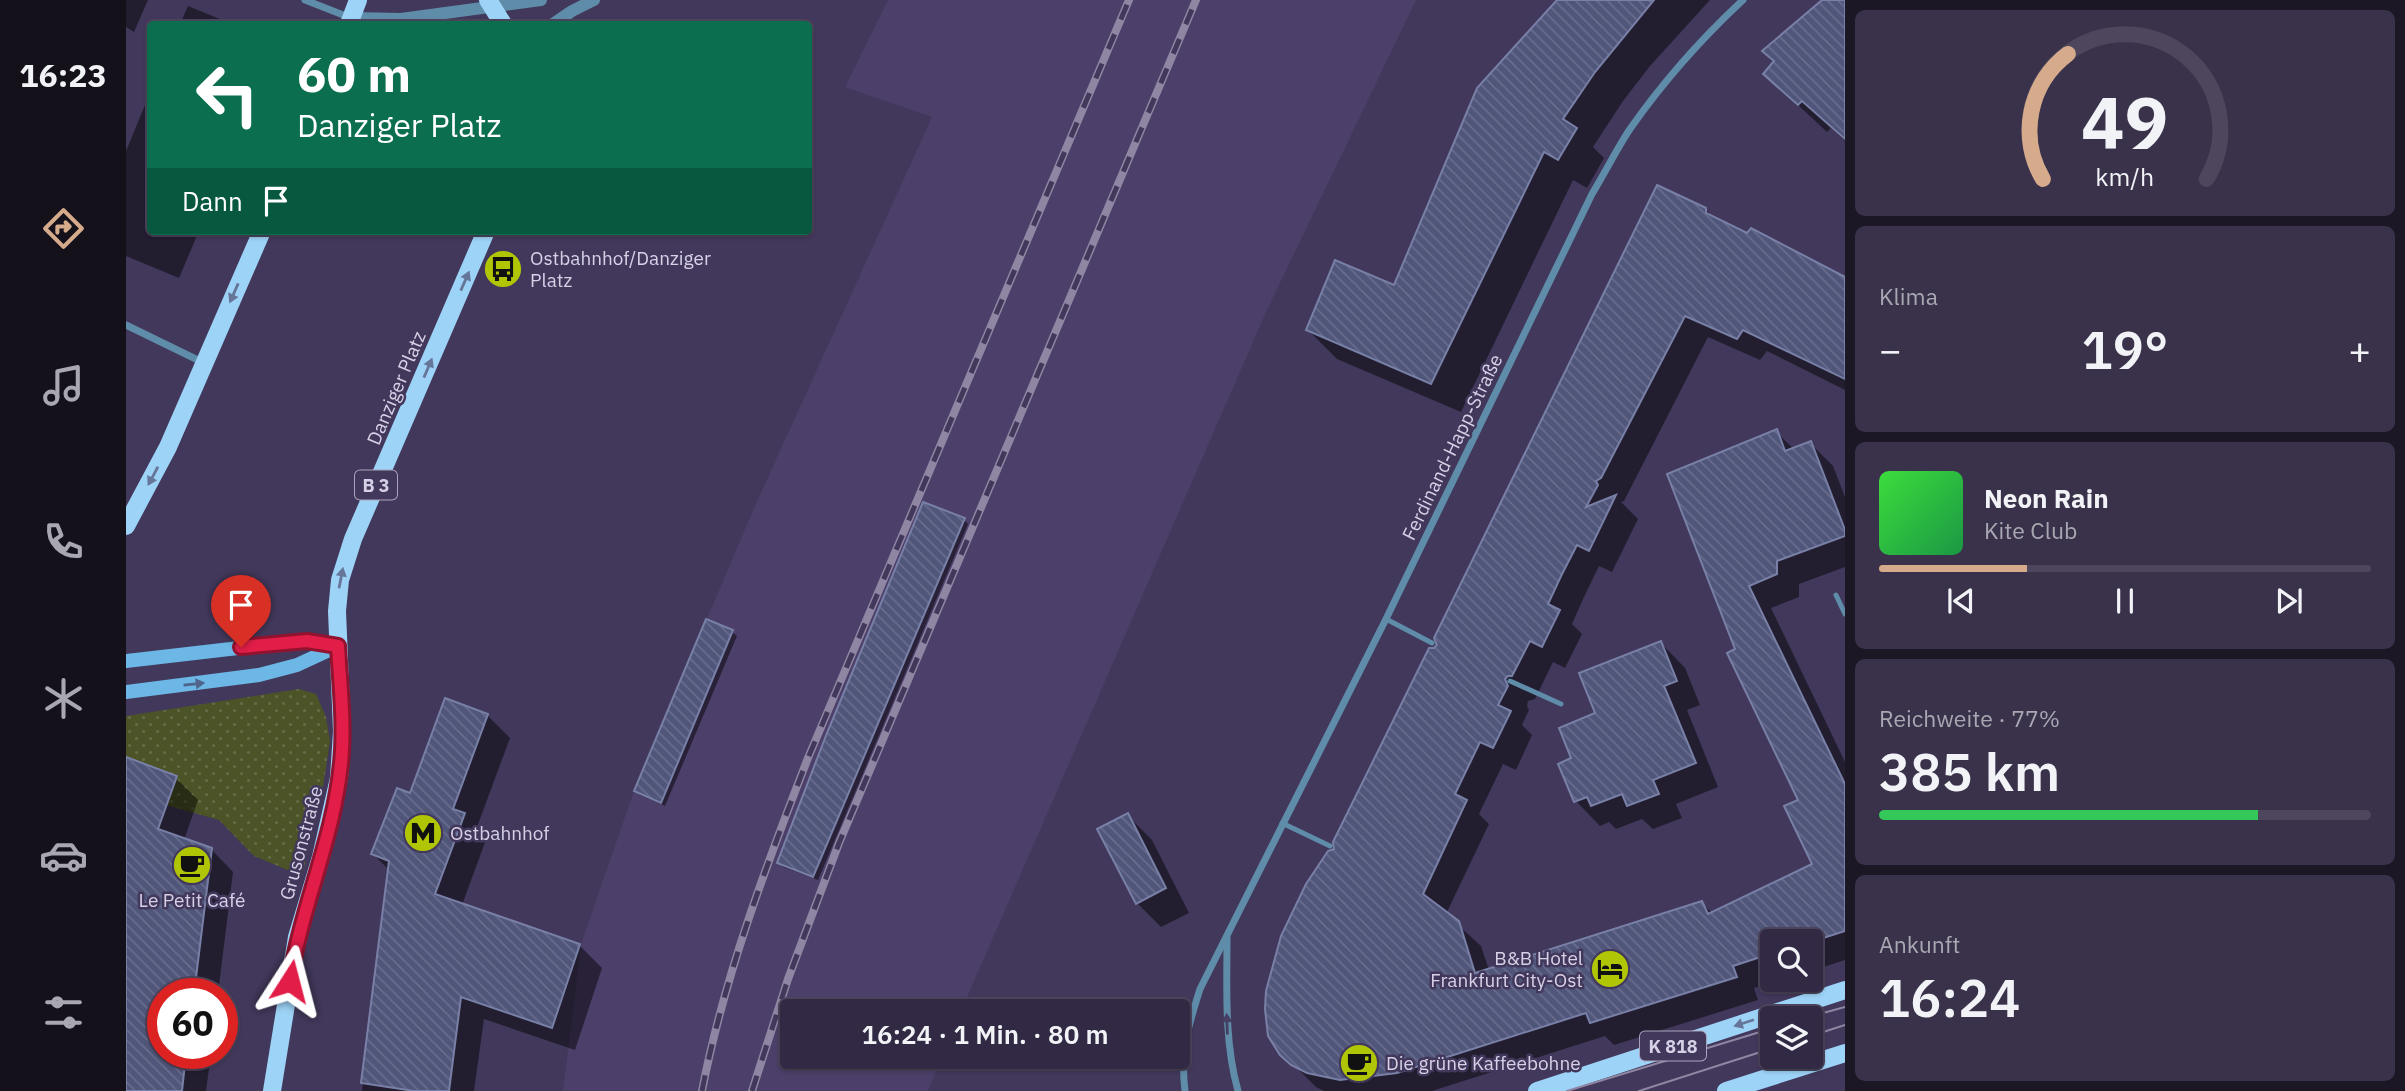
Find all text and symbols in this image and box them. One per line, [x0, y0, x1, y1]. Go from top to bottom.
text: 60 m [297, 42, 411, 105]
icon: left [182, 49, 273, 140]
text: 16:23 [19, 54, 107, 96]
text: 49 [2081, 74, 2169, 169]
text: Danziger Platz [297, 104, 501, 146]
text: km/h [2096, 160, 2154, 193]
icon: arrive [257, 182, 295, 220]
text: Dann [182, 184, 243, 218]
icon: directions [39, 204, 88, 253]
place label: Ostbahnhof/Danziger Platz [530, 246, 711, 292]
bus stop icon: Ostbahnhof/Danziger Platz [482, 248, 524, 290]
one-way arrow [460, 271, 471, 292]
text: Klima [1879, 281, 1938, 311]
one-way arrow [228, 283, 239, 304]
text: 19° [2082, 316, 2168, 383]
text: − [1879, 325, 1902, 374]
text: + [2348, 325, 2371, 374]
street label: Danziger Platz [361, 327, 431, 449]
street label: Ferdinand-Happ-Straße [1397, 350, 1507, 544]
one-way arrow [422, 357, 433, 378]
icon: music [39, 361, 88, 410]
one-way arrow [148, 466, 159, 486]
road number: B 3 [355, 471, 397, 500]
text: Neon Rain [1984, 481, 2109, 515]
text: Kite Club [1984, 515, 2077, 545]
icon: phone [39, 517, 88, 566]
one-way arrow [336, 567, 347, 589]
pin [211, 575, 271, 647]
icon: previous [1942, 582, 1980, 620]
icon: pause [2106, 582, 2144, 620]
icon: next [2270, 582, 2308, 620]
icon: arrive [222, 586, 260, 624]
icon: climate [39, 674, 88, 723]
one-way arrow [183, 679, 205, 690]
text: Reichweite · 77% [1879, 703, 2060, 733]
text: 385 km [1879, 738, 2060, 805]
street label: Grusonstraße [274, 783, 328, 903]
metro station icon: Ostbahnhof [402, 812, 444, 854]
place label: Ostbahnhof [450, 821, 549, 845]
icon: car [39, 831, 88, 880]
cafe icon: Le Petit Café [171, 844, 213, 886]
place label: Le Petit Café [139, 888, 245, 912]
map controls [1760, 929, 1823, 1069]
button: search [1760, 929, 1823, 992]
text: Ankunft [1879, 929, 1960, 959]
position arrow [253, 944, 327, 1018]
place label: B&B Hotel Frankfurt City-Ost [1430, 946, 1583, 992]
hotel icon: B&B Hotel Frankfurt City-Ost [1589, 948, 1631, 990]
text: 16:24 [1879, 964, 2020, 1031]
speed limit sign: 60 [147, 978, 238, 1069]
icon: filters [39, 988, 88, 1037]
button: layers [1760, 1006, 1823, 1069]
one-way arrow [1222, 1013, 1233, 1035]
text: 16:24 · 1 Min. · 80 m [861, 1017, 1109, 1051]
one-way arrow [1733, 1018, 1754, 1029]
road number: K 818 [1640, 1031, 1706, 1060]
cafe icon: Die grüne Kaffeebohne [1338, 1042, 1380, 1084]
place label: Die grüne Kaffeebohne [1386, 1051, 1581, 1075]

